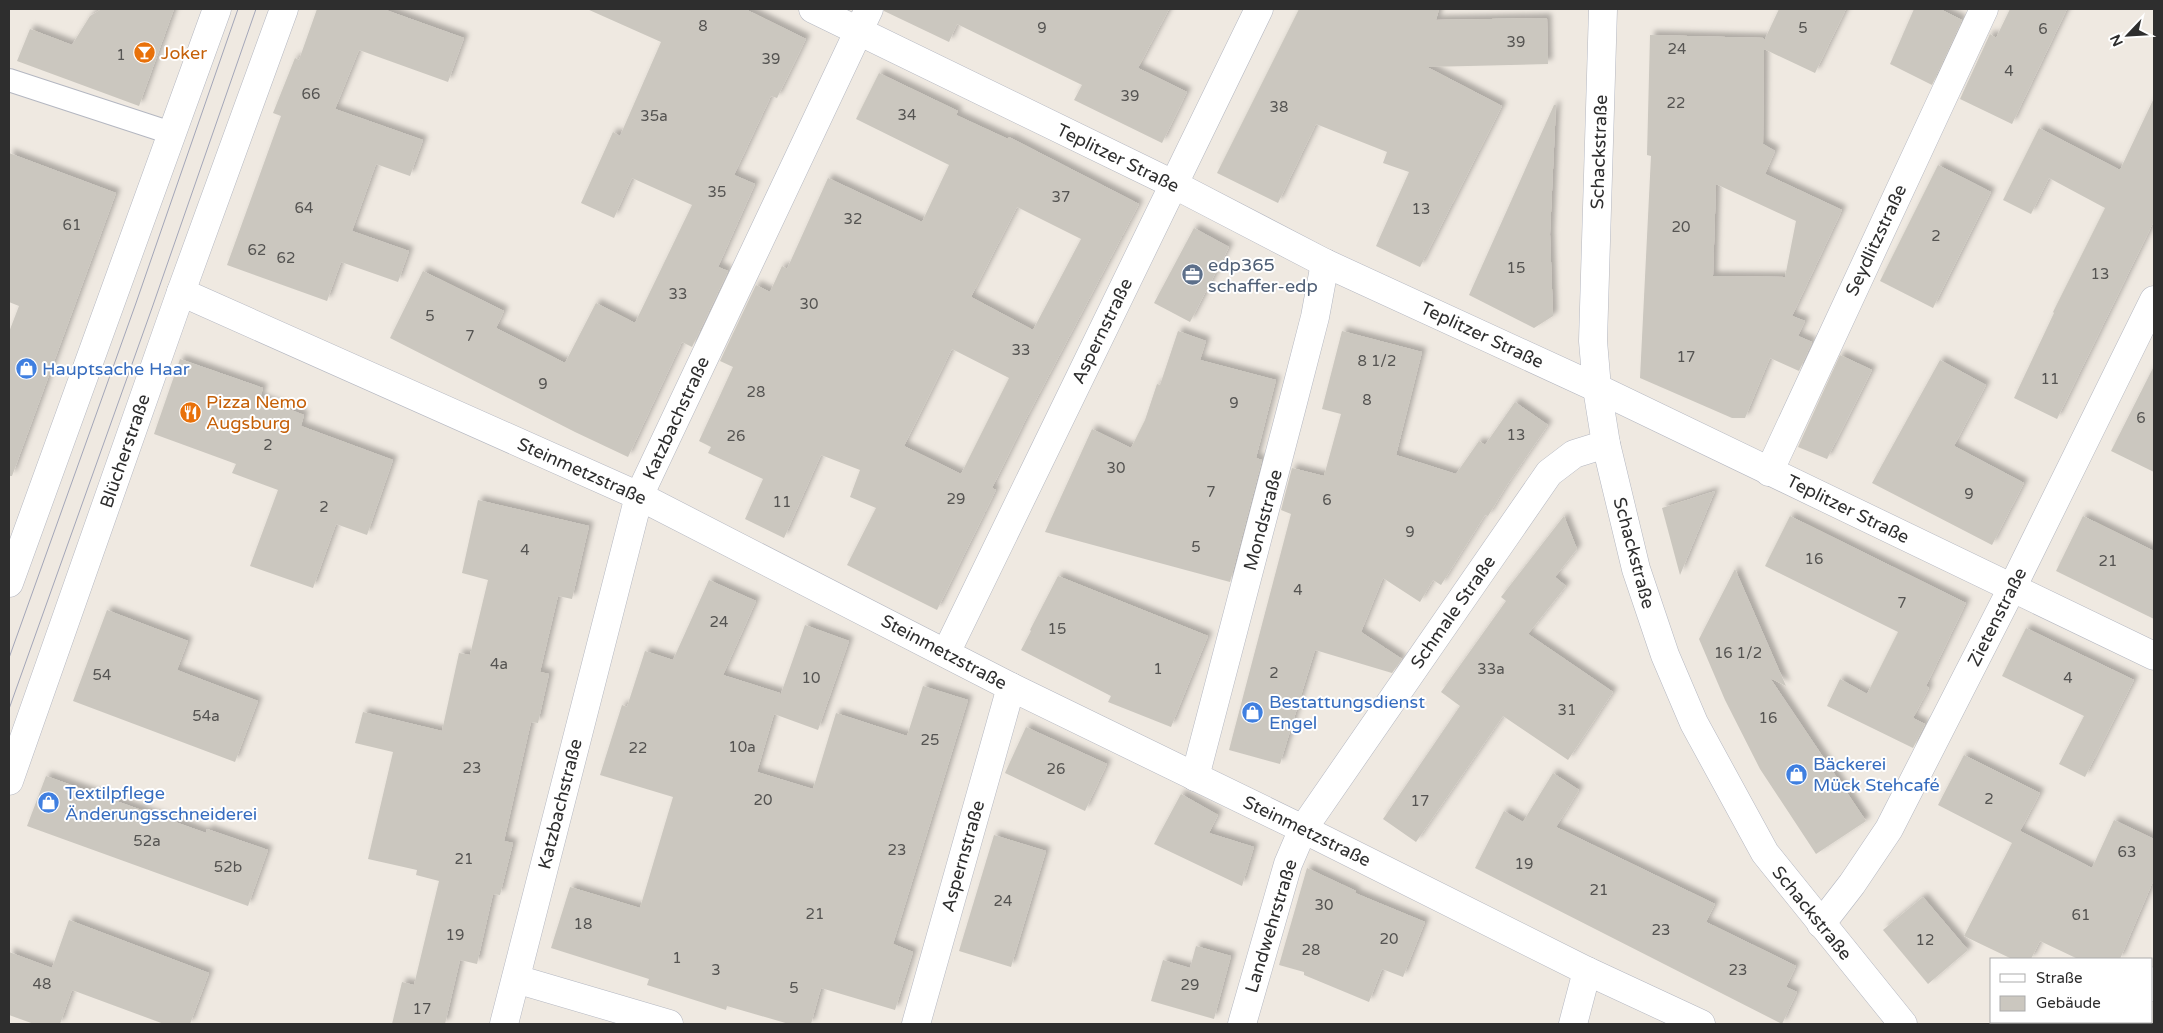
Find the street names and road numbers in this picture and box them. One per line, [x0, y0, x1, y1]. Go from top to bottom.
street label: Schackstraße [1586, 94, 1612, 210]
street label: Teplitzer Straße [1053, 119, 1183, 197]
street label: Seydlitzstraße [1841, 181, 1911, 299]
street label: Aspernstraße [1067, 274, 1137, 388]
street label: Teplitzer Straße [1417, 297, 1547, 373]
street label: Katzbachstraße [638, 353, 714, 483]
street label: Blücherstraße [95, 391, 155, 511]
street label: Steinmetzstraße [514, 433, 650, 509]
street label: Mondstraße [1239, 467, 1287, 573]
street label: Teplitzer Straße [1783, 470, 1913, 548]
street label: Schackstraße [1609, 495, 1659, 611]
street label: Schmale Straße [1406, 551, 1500, 673]
street label: Zietenstraße [1963, 564, 2031, 670]
street label: Steinmetzstraße [877, 610, 1011, 694]
street label: Katzbachstraße [533, 737, 587, 871]
street label: Steinmetzstraße [1240, 791, 1374, 871]
street label: Aspernstraße [937, 798, 989, 914]
street label: Landwehrstraße [1240, 857, 1302, 995]
street label: Schackstraße [1767, 862, 1857, 964]

